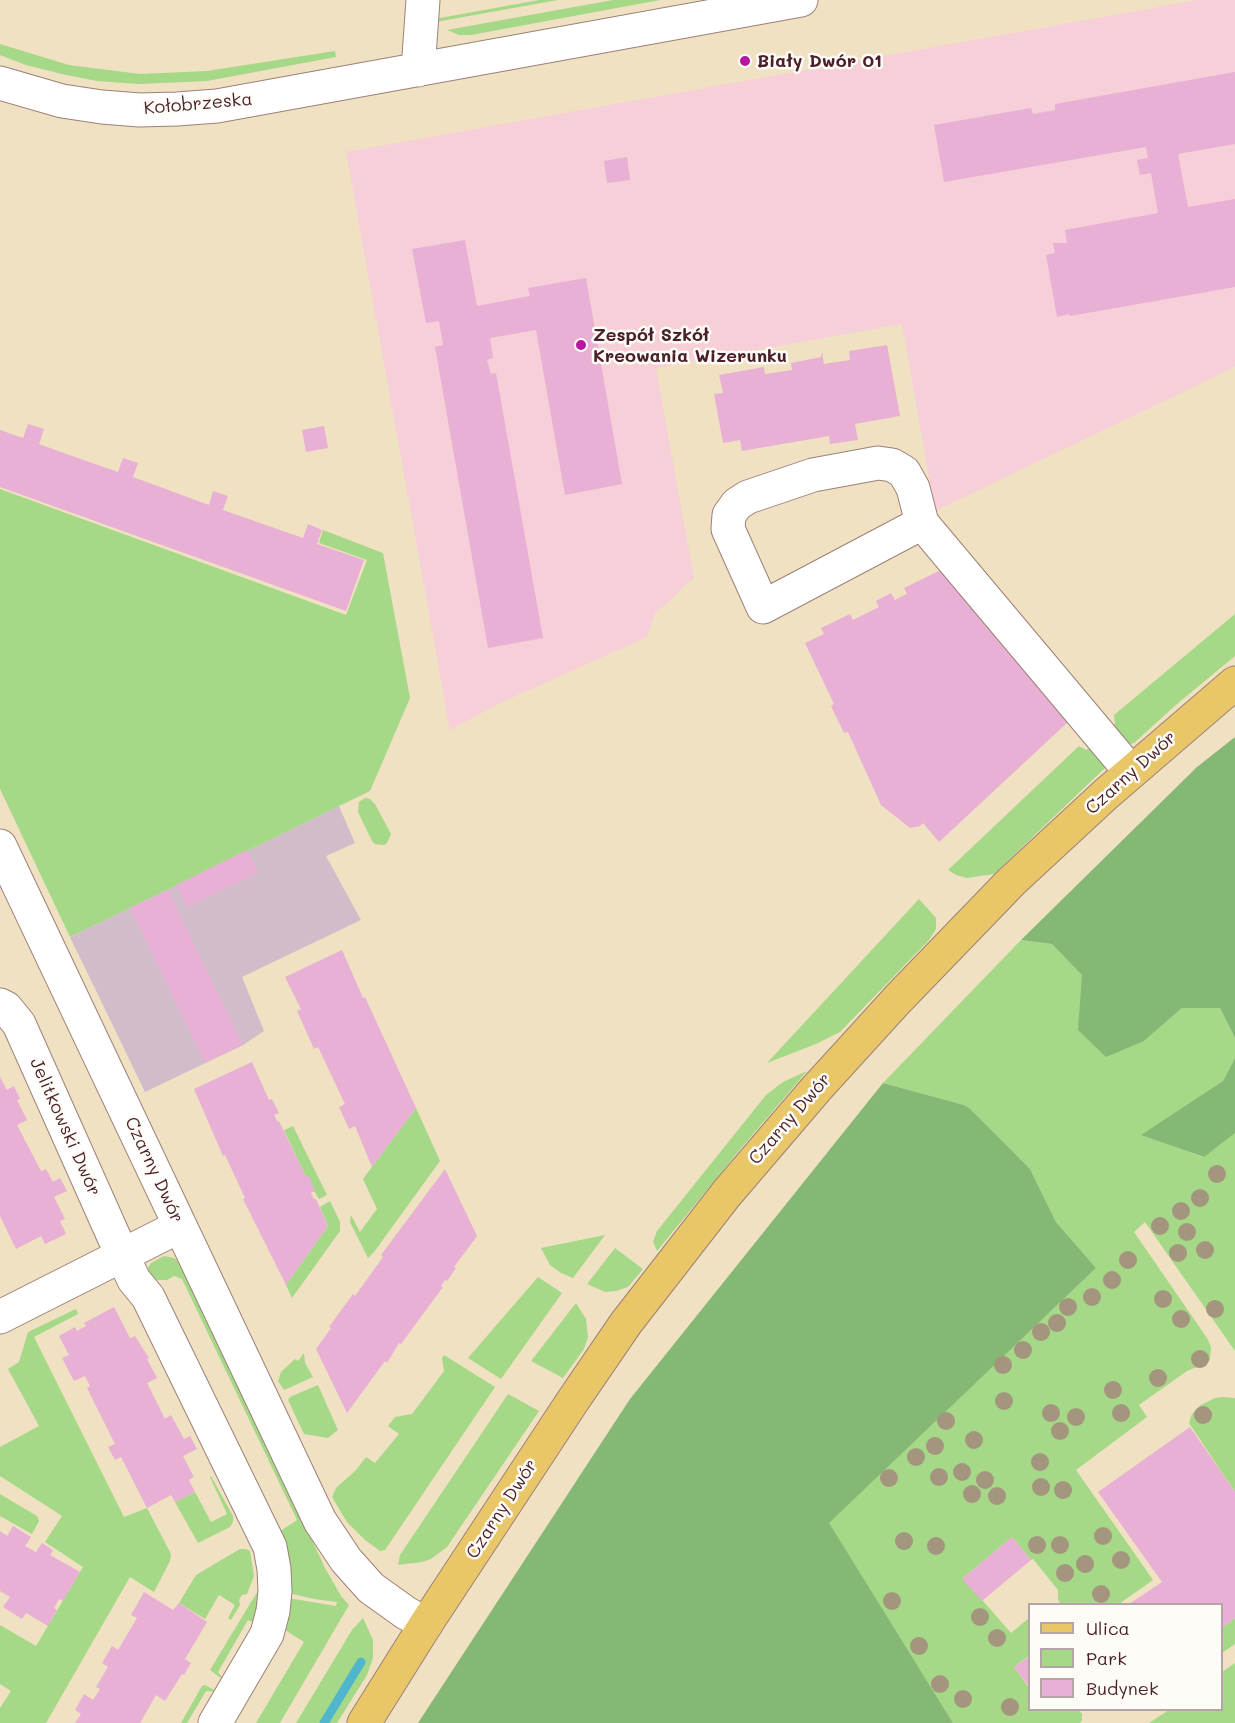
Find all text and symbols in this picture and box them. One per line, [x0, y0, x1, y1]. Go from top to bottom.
place label: Biały Dwór 01 [757, 50, 882, 72]
marker: Biały Dwór 01 [738, 54, 752, 68]
street label: Kołobrzeska [143, 88, 253, 120]
place label: Zespół Szkół Kreowania Wizerunku [593, 324, 787, 366]
marker: Zespół Szkół Kreowania Wizerunku [574, 338, 588, 352]
street label: Czarny Dwór [1081, 727, 1181, 819]
street label: Jelitkowski Dwór [25, 1055, 105, 1199]
street label: Czarny Dwór [744, 1069, 836, 1169]
street label: Czarny Dwór [120, 1114, 188, 1226]
street label: Czarny Dwór [462, 1455, 542, 1563]
legend [1028, 1603, 1223, 1711]
text: Ulica [1086, 1616, 1130, 1640]
text: Park [1086, 1646, 1127, 1670]
text: Budynek [1086, 1676, 1159, 1700]

